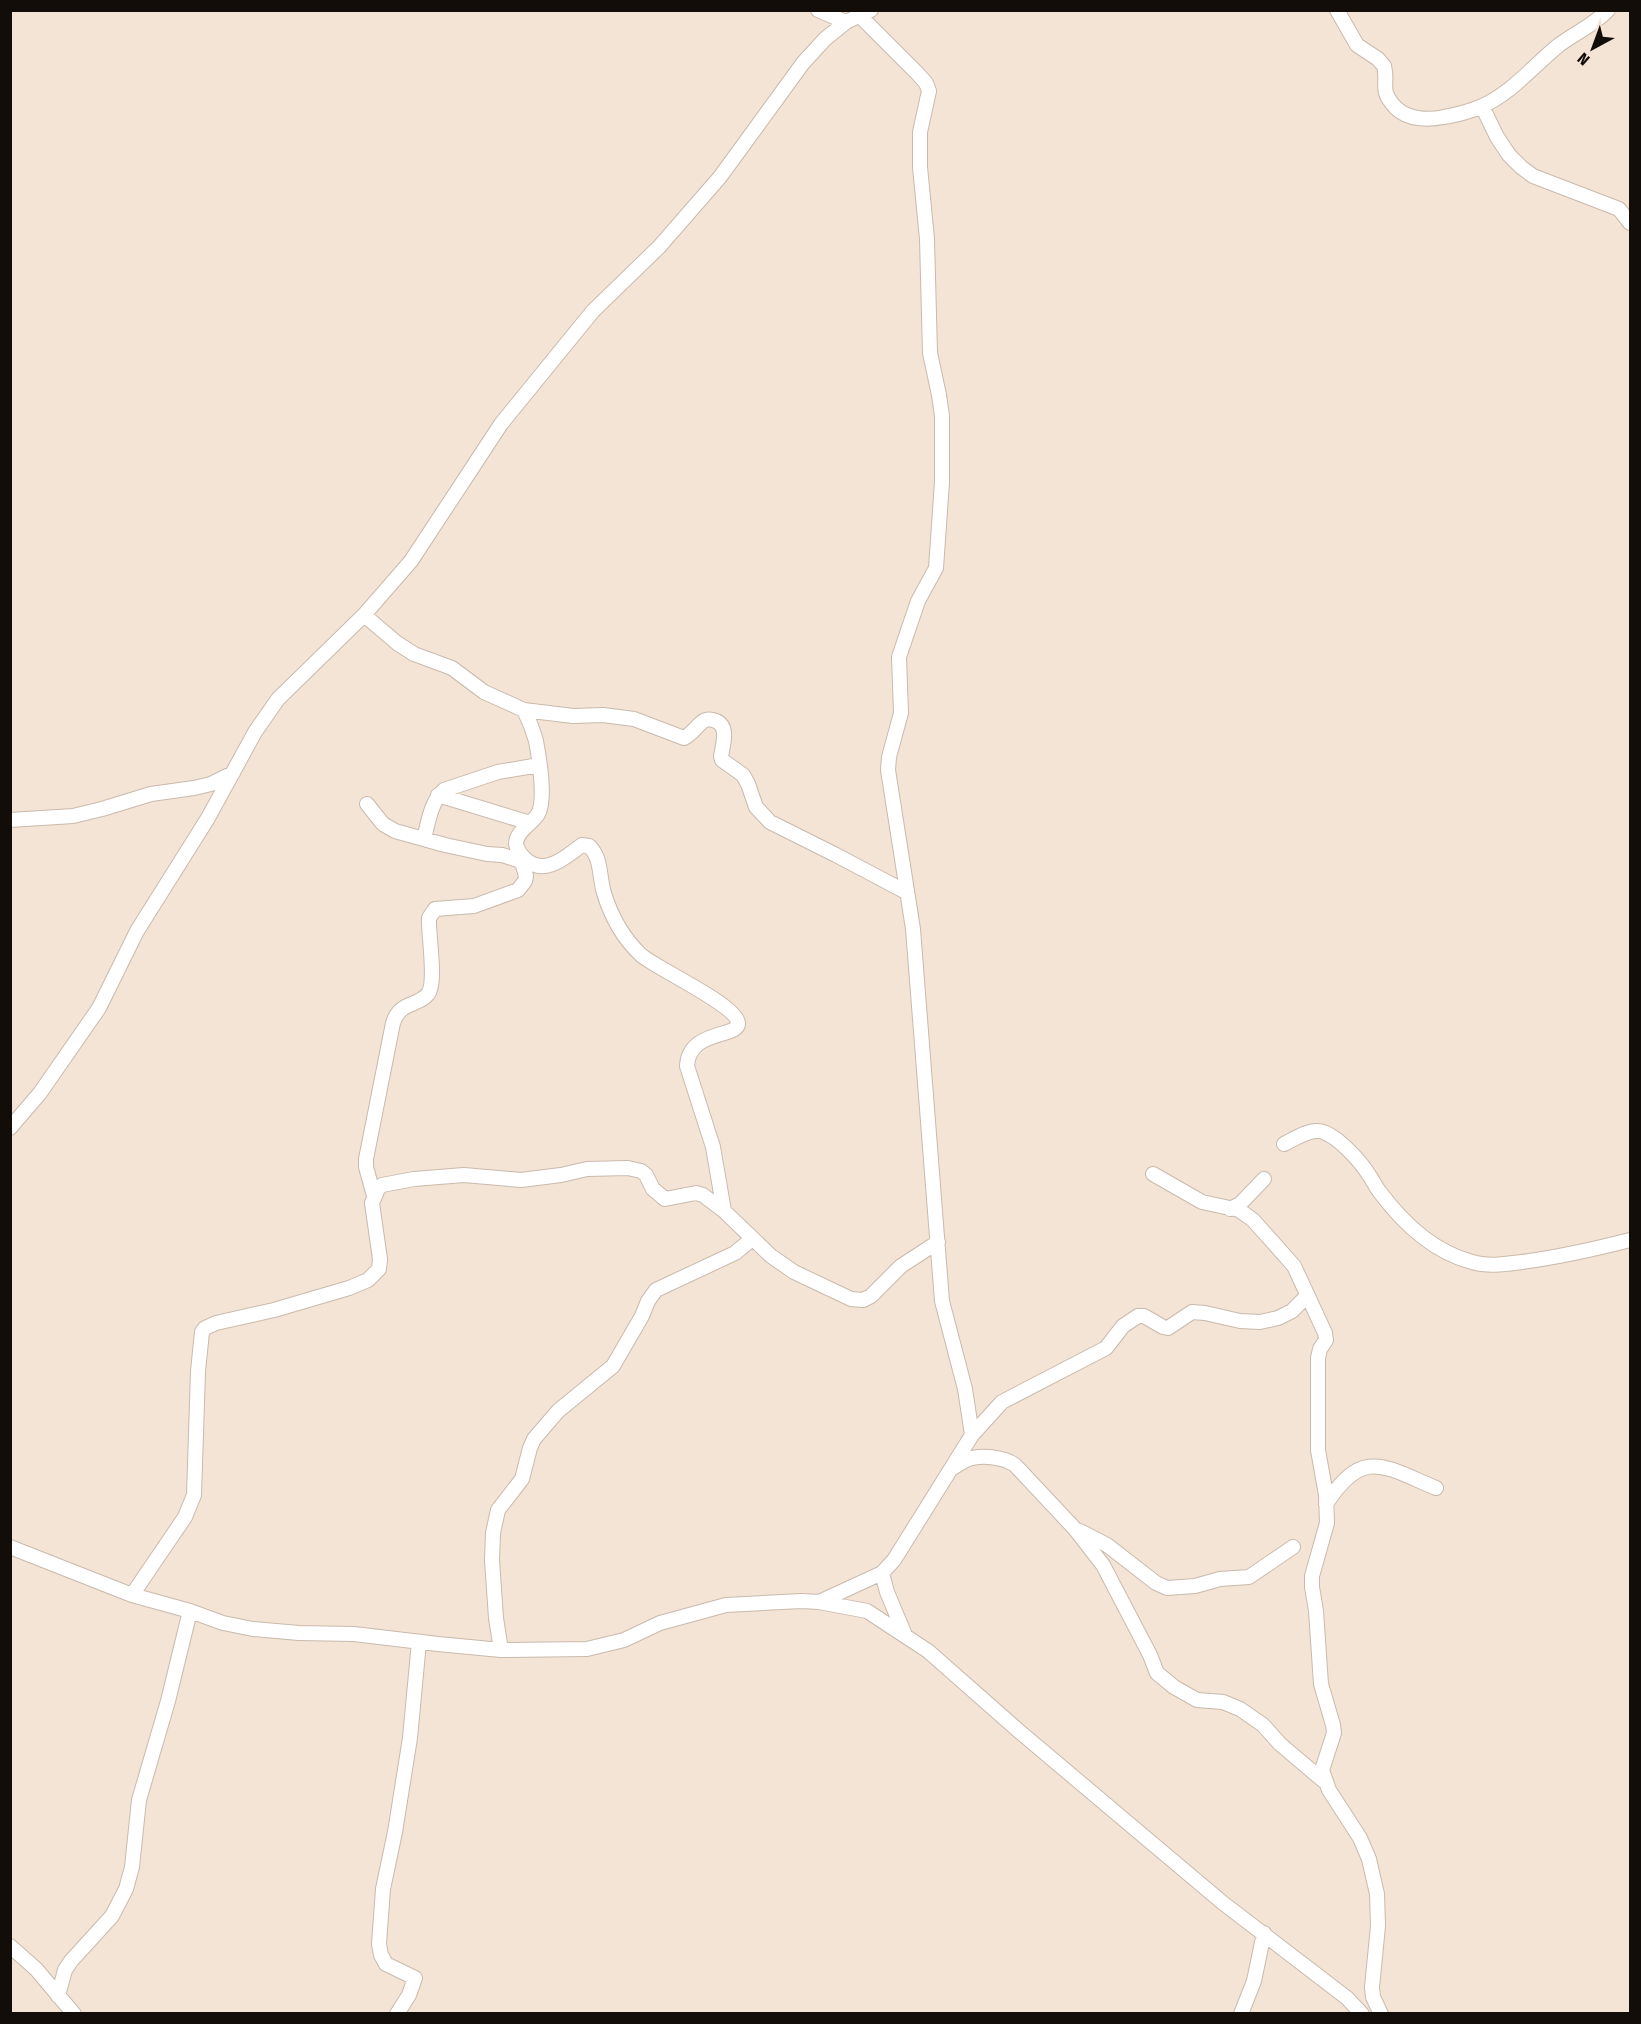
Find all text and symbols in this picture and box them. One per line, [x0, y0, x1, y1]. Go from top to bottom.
north arrow [1563, 18, 1623, 78]
text: N [1574, 49, 1593, 69]

